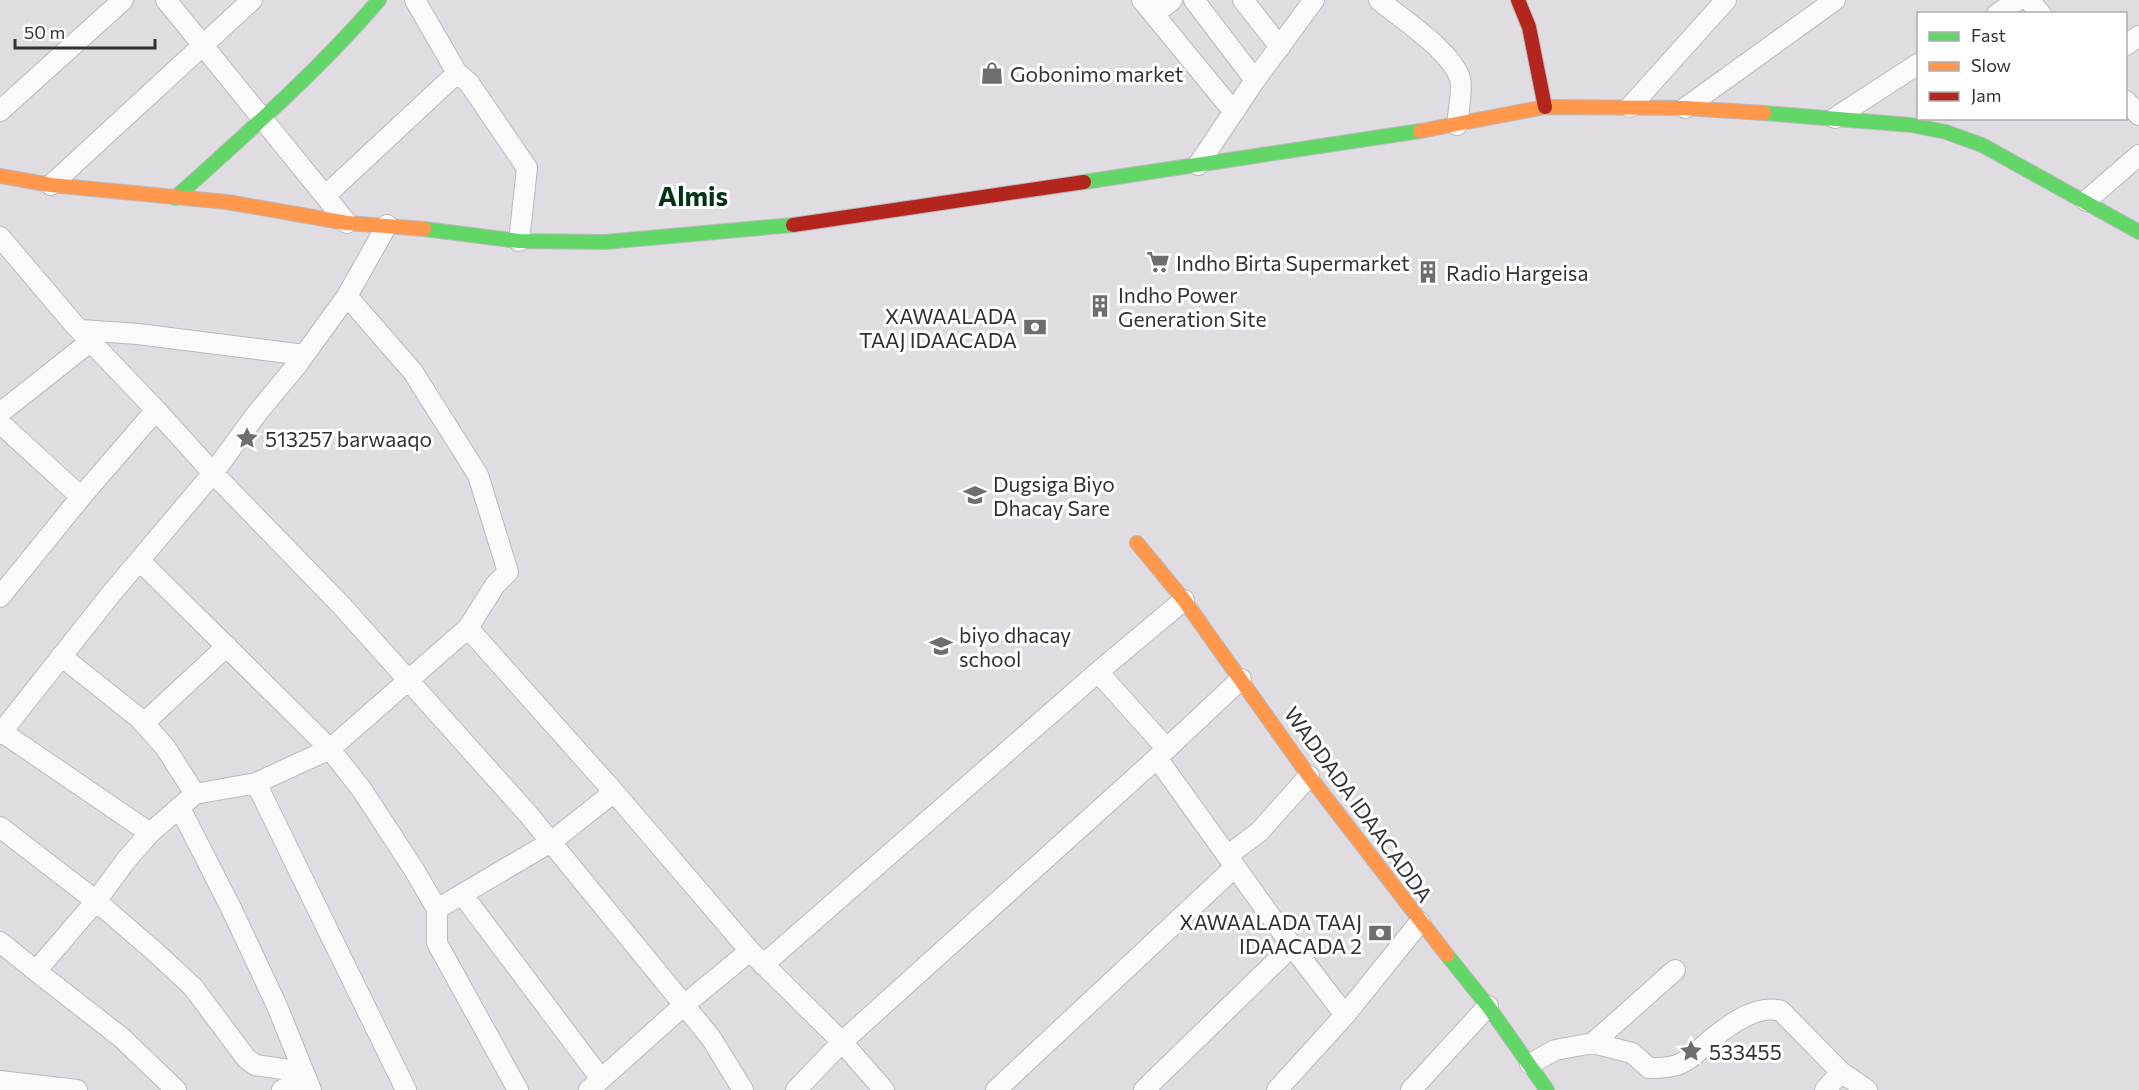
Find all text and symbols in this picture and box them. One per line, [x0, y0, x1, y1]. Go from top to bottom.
scale bar [15, 12, 154, 50]
legend [1917, 12, 2127, 120]
text: 50 m [24, 21, 65, 43]
text: Fast [1971, 24, 2006, 46]
text: Slow [1971, 54, 2011, 76]
shop icon: Gobonimo market [979, 60, 1005, 86]
place label: Gobonimo market [1010, 61, 1183, 86]
text: Jam [1971, 84, 2001, 106]
district label: Almis [658, 179, 728, 212]
supermarket icon: Indho Birta Supermarket [1145, 249, 1171, 275]
place label: Indho Birta Supermarket [1176, 250, 1410, 275]
building icon: Radio Hargeisa [1415, 259, 1441, 285]
place label: Radio Hargeisa [1446, 260, 1588, 285]
place label: Indho Power Generation Site [1118, 282, 1267, 331]
building icon: Indho Power Generation Site [1087, 293, 1113, 319]
place label: XAWAALADA TAAJ IDAACADA [859, 303, 1017, 352]
bank icon: XAWAALADA TAAJ IDAACADA [1022, 314, 1048, 340]
place icon: 513257 barwaaqo [234, 425, 260, 451]
place label: 513257 barwaaqo [265, 426, 432, 451]
place label: Dugsiga Biyo Dhacay Sare [993, 471, 1115, 520]
school or university icon: Dugsiga Biyo Dhacay Sare [962, 482, 988, 508]
place label: biyo dhacay school [959, 622, 1071, 671]
school or university icon: biyo dhacay school [928, 633, 954, 659]
street label: WADDADA IDAACADDA [1280, 701, 1438, 907]
place label: XAWAALADA TAAJ IDAACADA 2 [1179, 909, 1362, 958]
bank icon: XAWAALADA TAAJ IDAACADA 2 [1367, 920, 1393, 946]
place icon: 533455 [1678, 1038, 1704, 1064]
place label: 533455 [1709, 1039, 1782, 1064]

